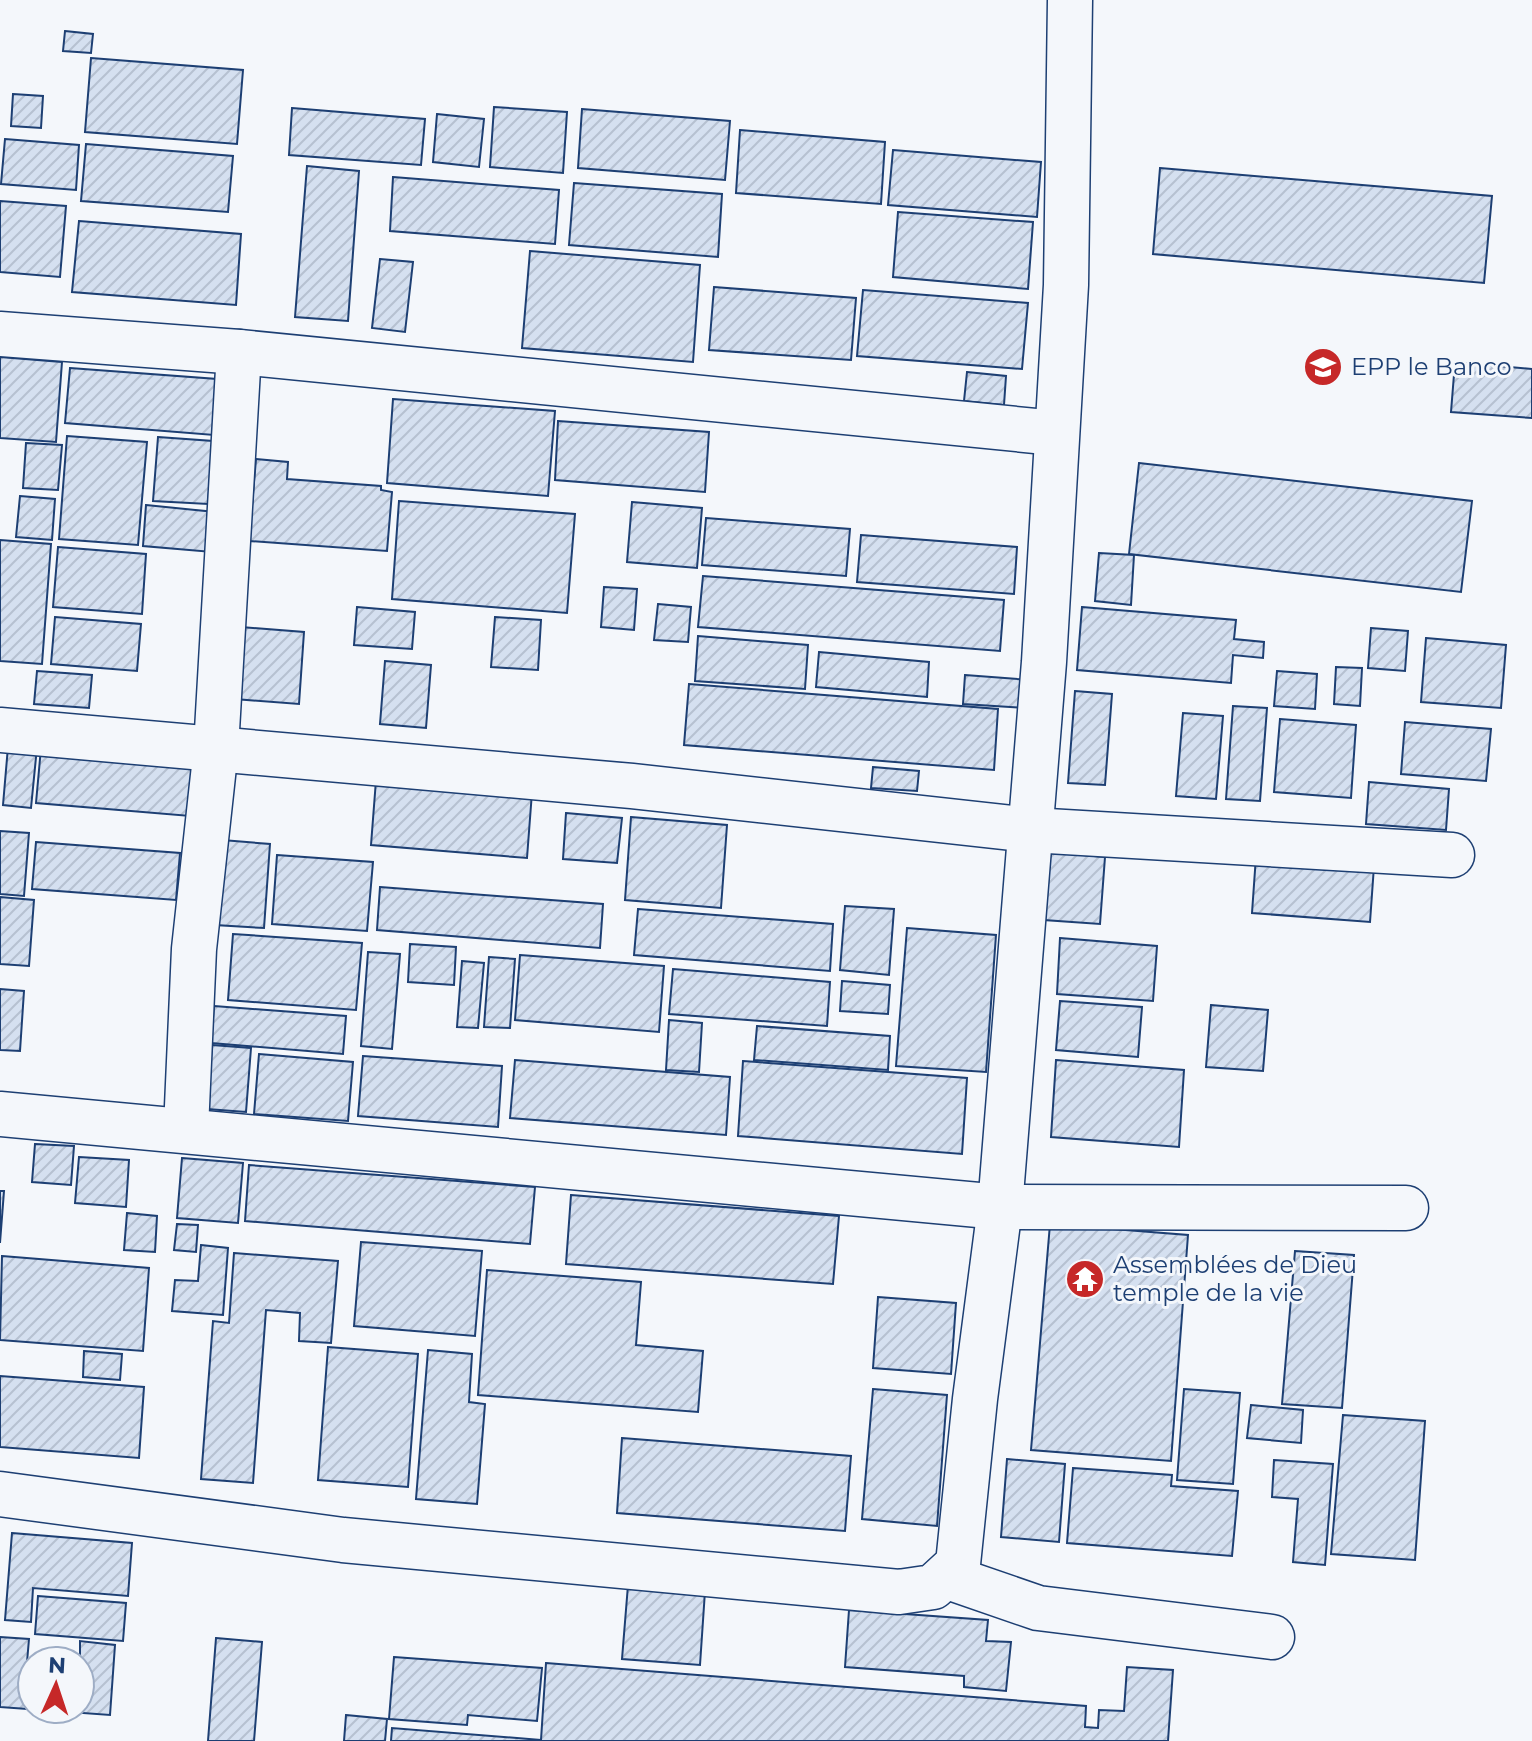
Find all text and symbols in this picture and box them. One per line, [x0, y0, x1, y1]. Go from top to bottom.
school or university icon: EPP le Banco [1302, 346, 1344, 388]
place label: EPP le Banco [1351, 352, 1512, 381]
place label: Assemblées de Dieu temple de la vie [1113, 1250, 1357, 1307]
temple icon: Assemblées de Dieu temple de la vie [1064, 1258, 1106, 1300]
north arrow [16, 1645, 96, 1725]
text: N [47, 1652, 67, 1679]

